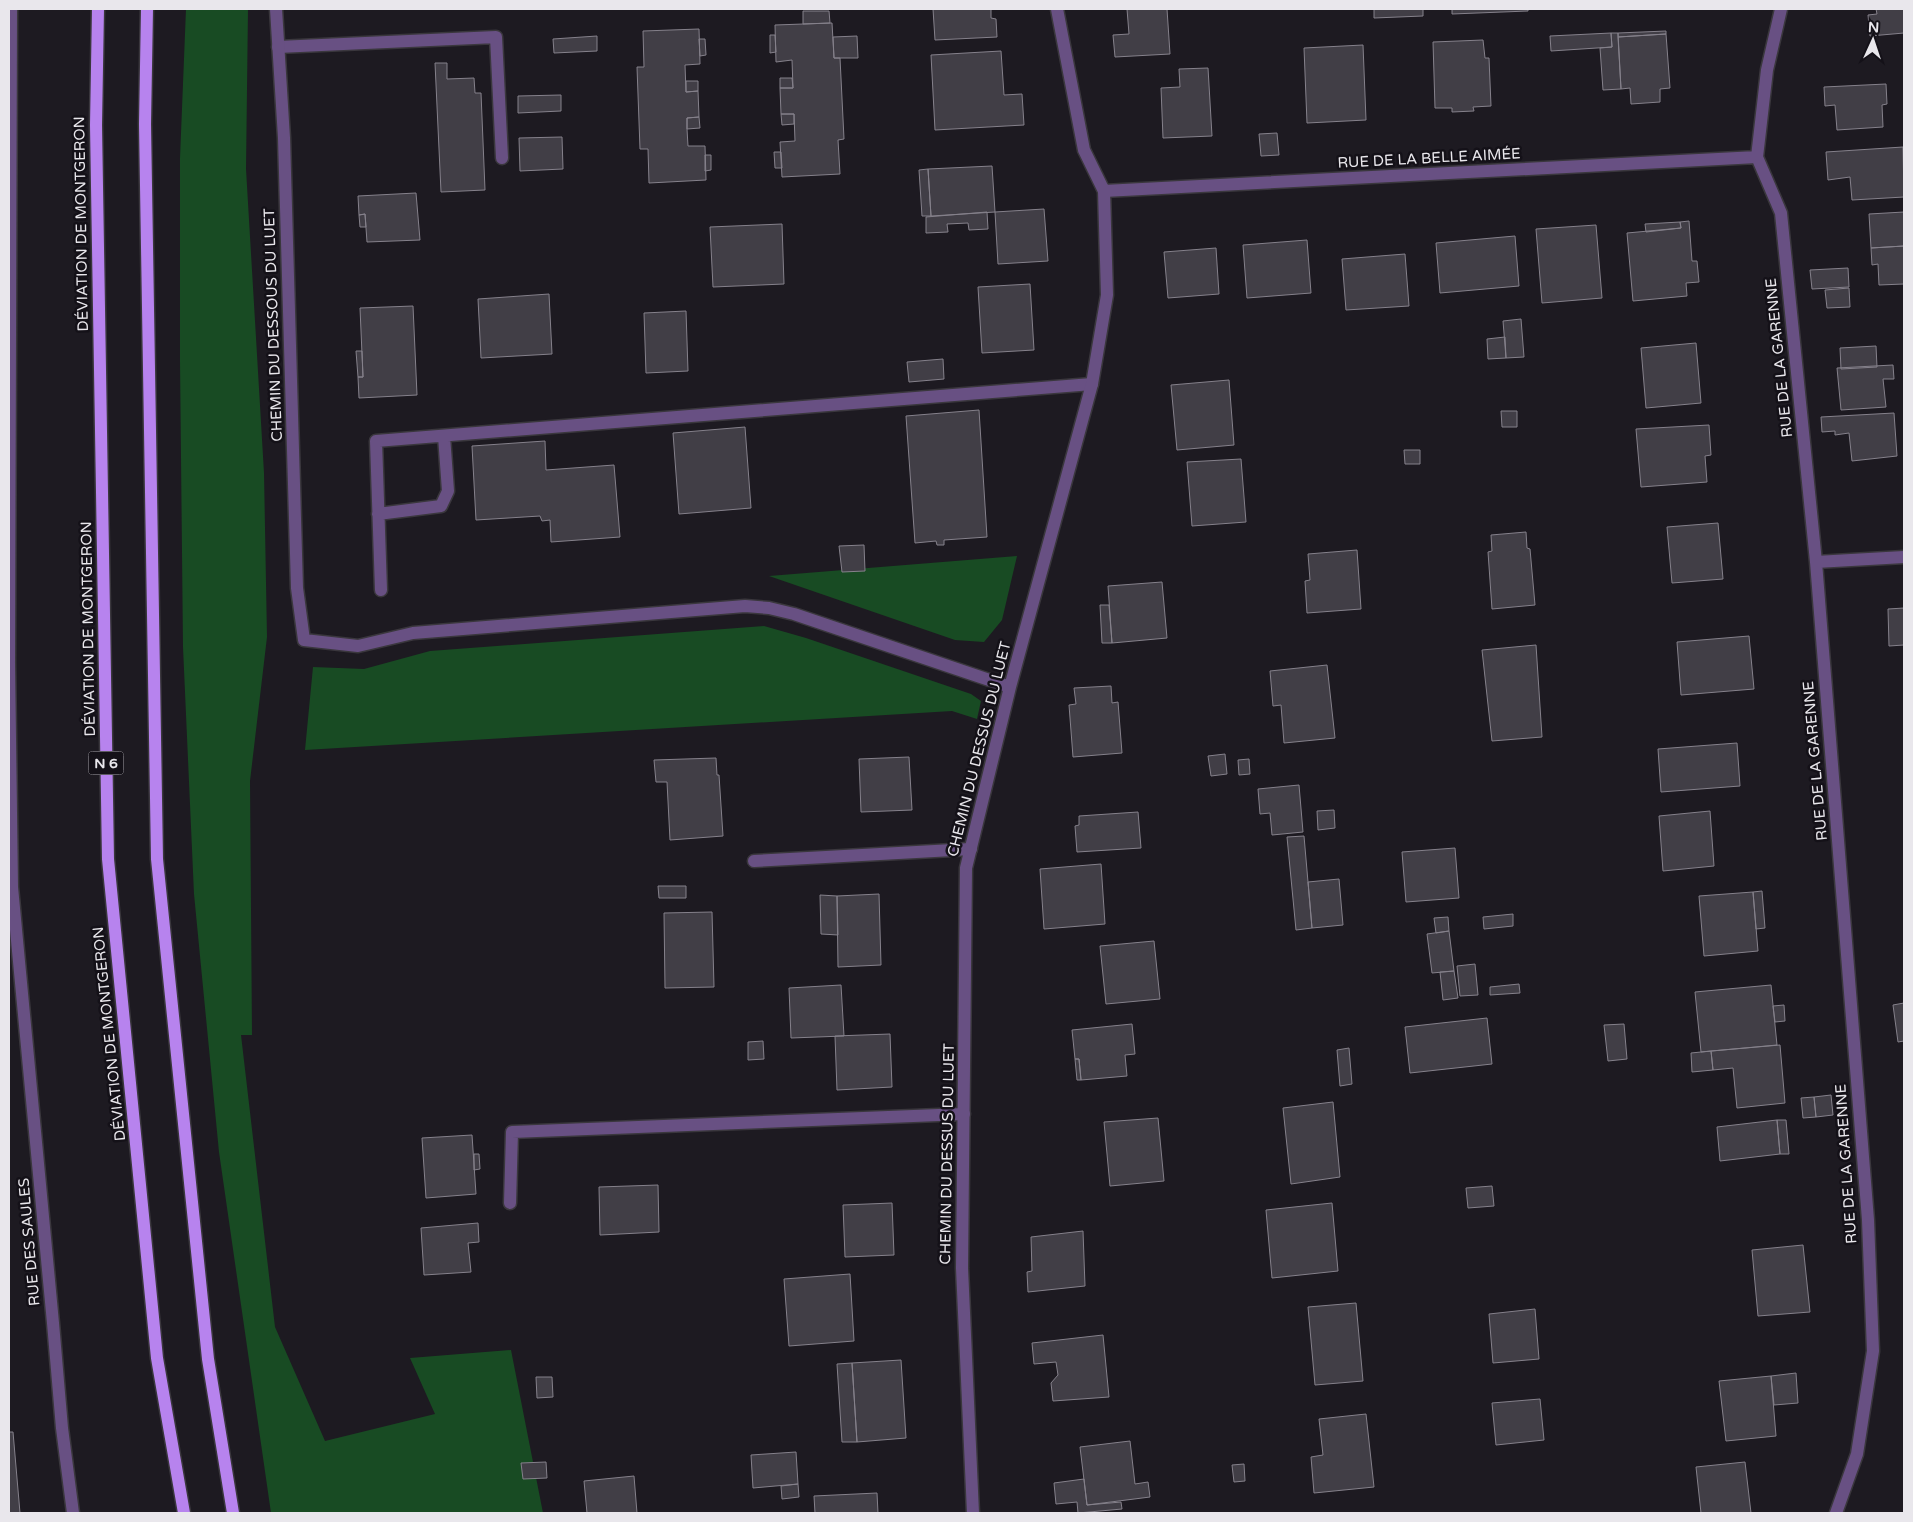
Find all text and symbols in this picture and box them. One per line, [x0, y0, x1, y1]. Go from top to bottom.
north arrow [1848, 15, 1898, 65]
text: N [1868, 19, 1880, 36]
street label: DÉVIATION DE MONTGERON [70, 116, 92, 332]
street label: RUE DE LA BELLE AIMÉE [1337, 144, 1521, 172]
street label: CHEMIN DU DESSOUS DU LUET [260, 208, 286, 442]
street label: RUE DE LA GARENNE [1762, 277, 1796, 439]
street label: DÉVIATION DE MONTGERON [77, 521, 99, 737]
street label: CHEMIN DU DESSUS DU LUET [943, 639, 1015, 859]
street label: RUE DE LA GARENNE [1799, 680, 1831, 842]
road number: N 6 [88, 751, 124, 774]
street label: DÉVIATION DE MONTGERON [89, 926, 129, 1142]
street label: CHEMIN DU DESSUS DU LUET [936, 1043, 958, 1265]
street label: RUE DE LA GARENNE [1831, 1083, 1861, 1245]
street label: RUE DES SAULES [14, 1177, 44, 1307]

